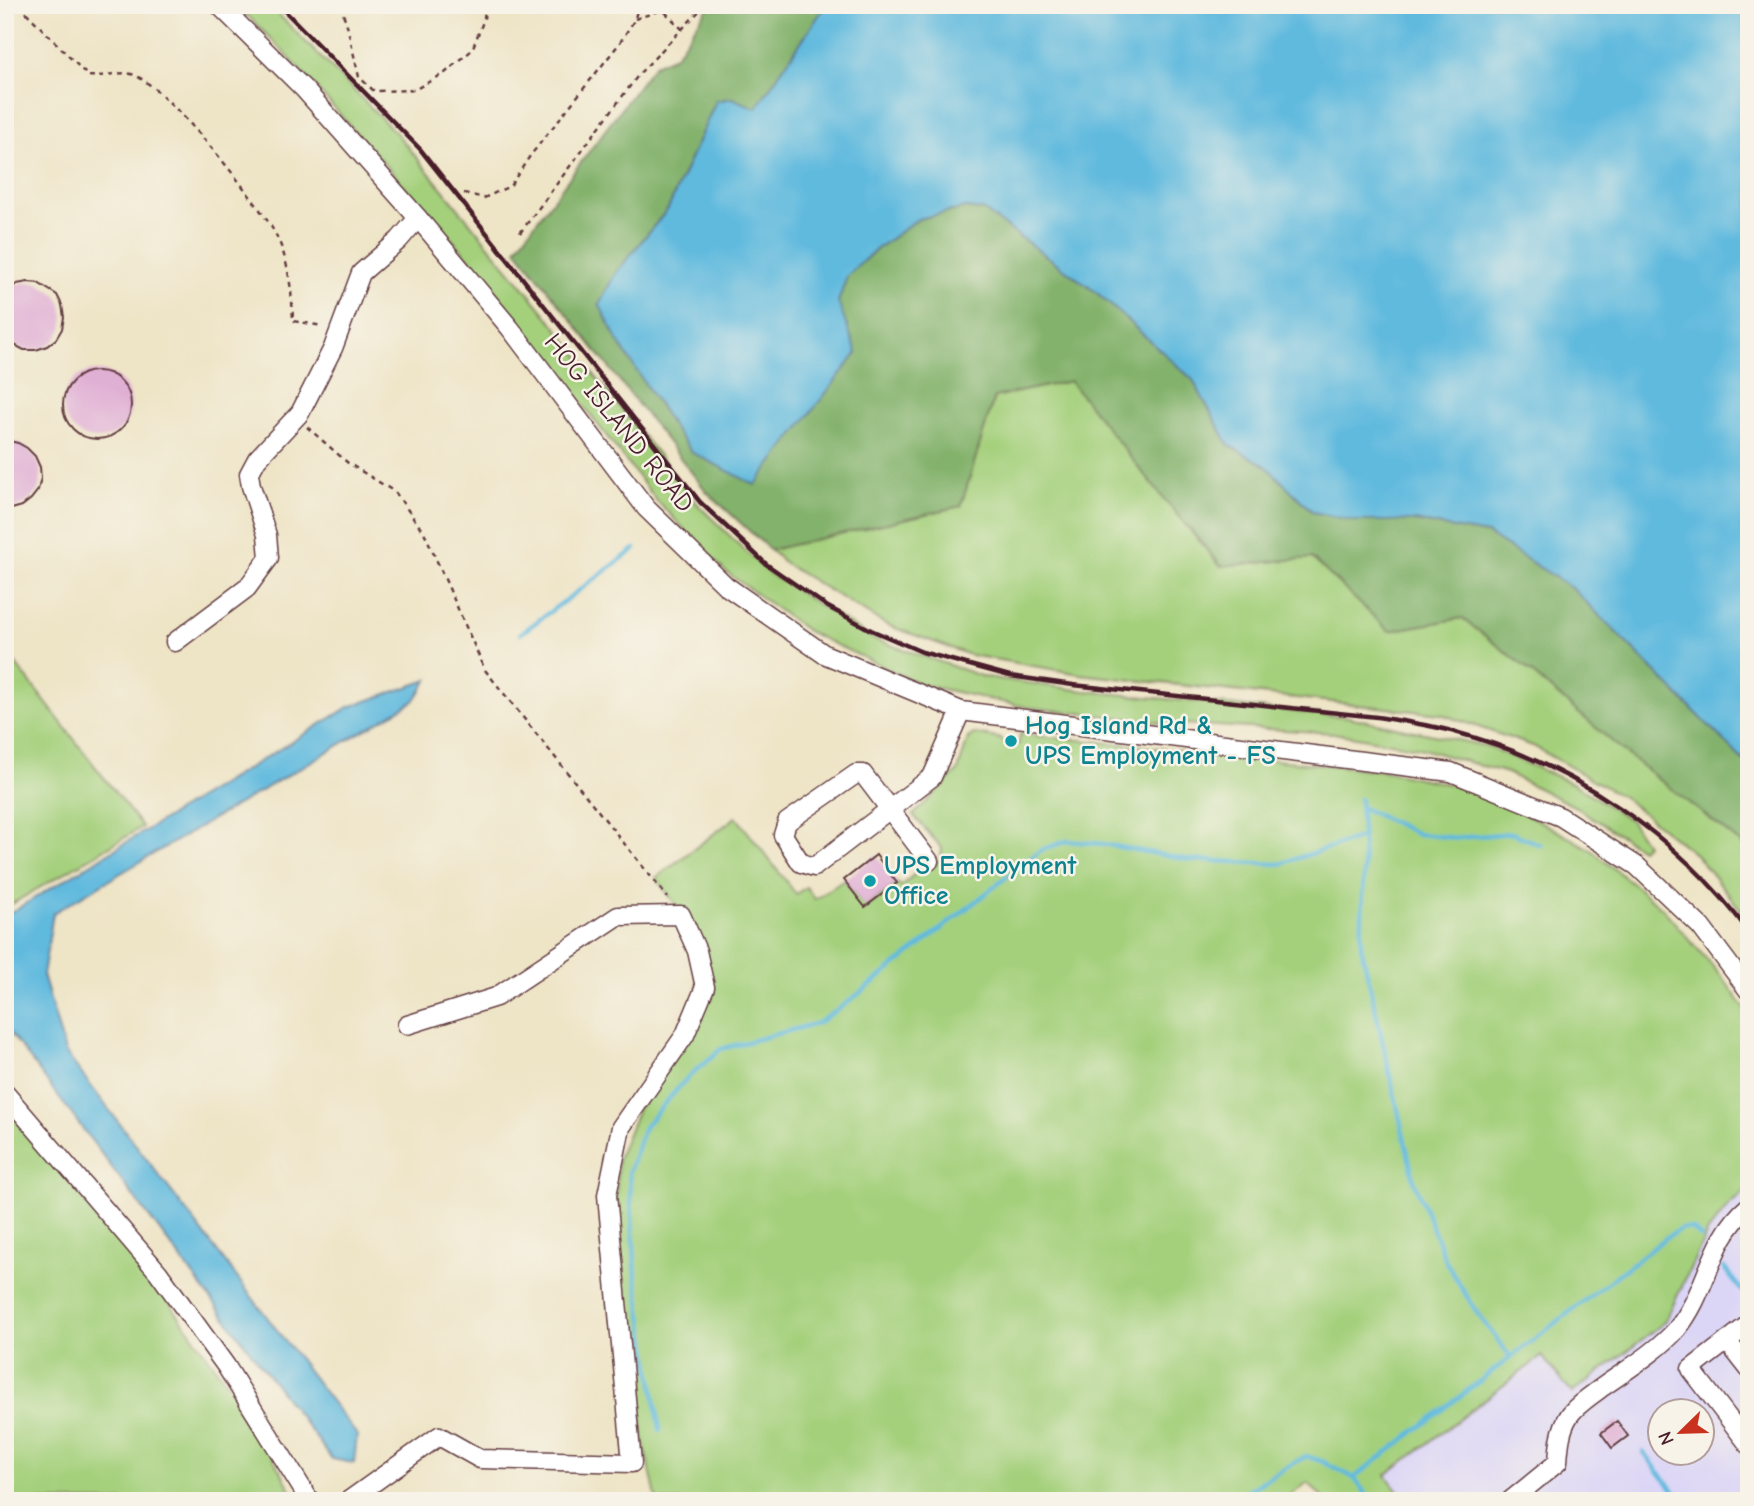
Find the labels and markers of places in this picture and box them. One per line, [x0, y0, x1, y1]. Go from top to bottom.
place label: Hog Island Rd & UPS Employment - FS [1025, 711, 1276, 771]
marker: Hog Island Rd & UPS Employment - FS [1003, 733, 1019, 749]
place label: UPS Employment Office [884, 851, 1077, 911]
marker: UPS Employment Office [862, 873, 878, 889]

